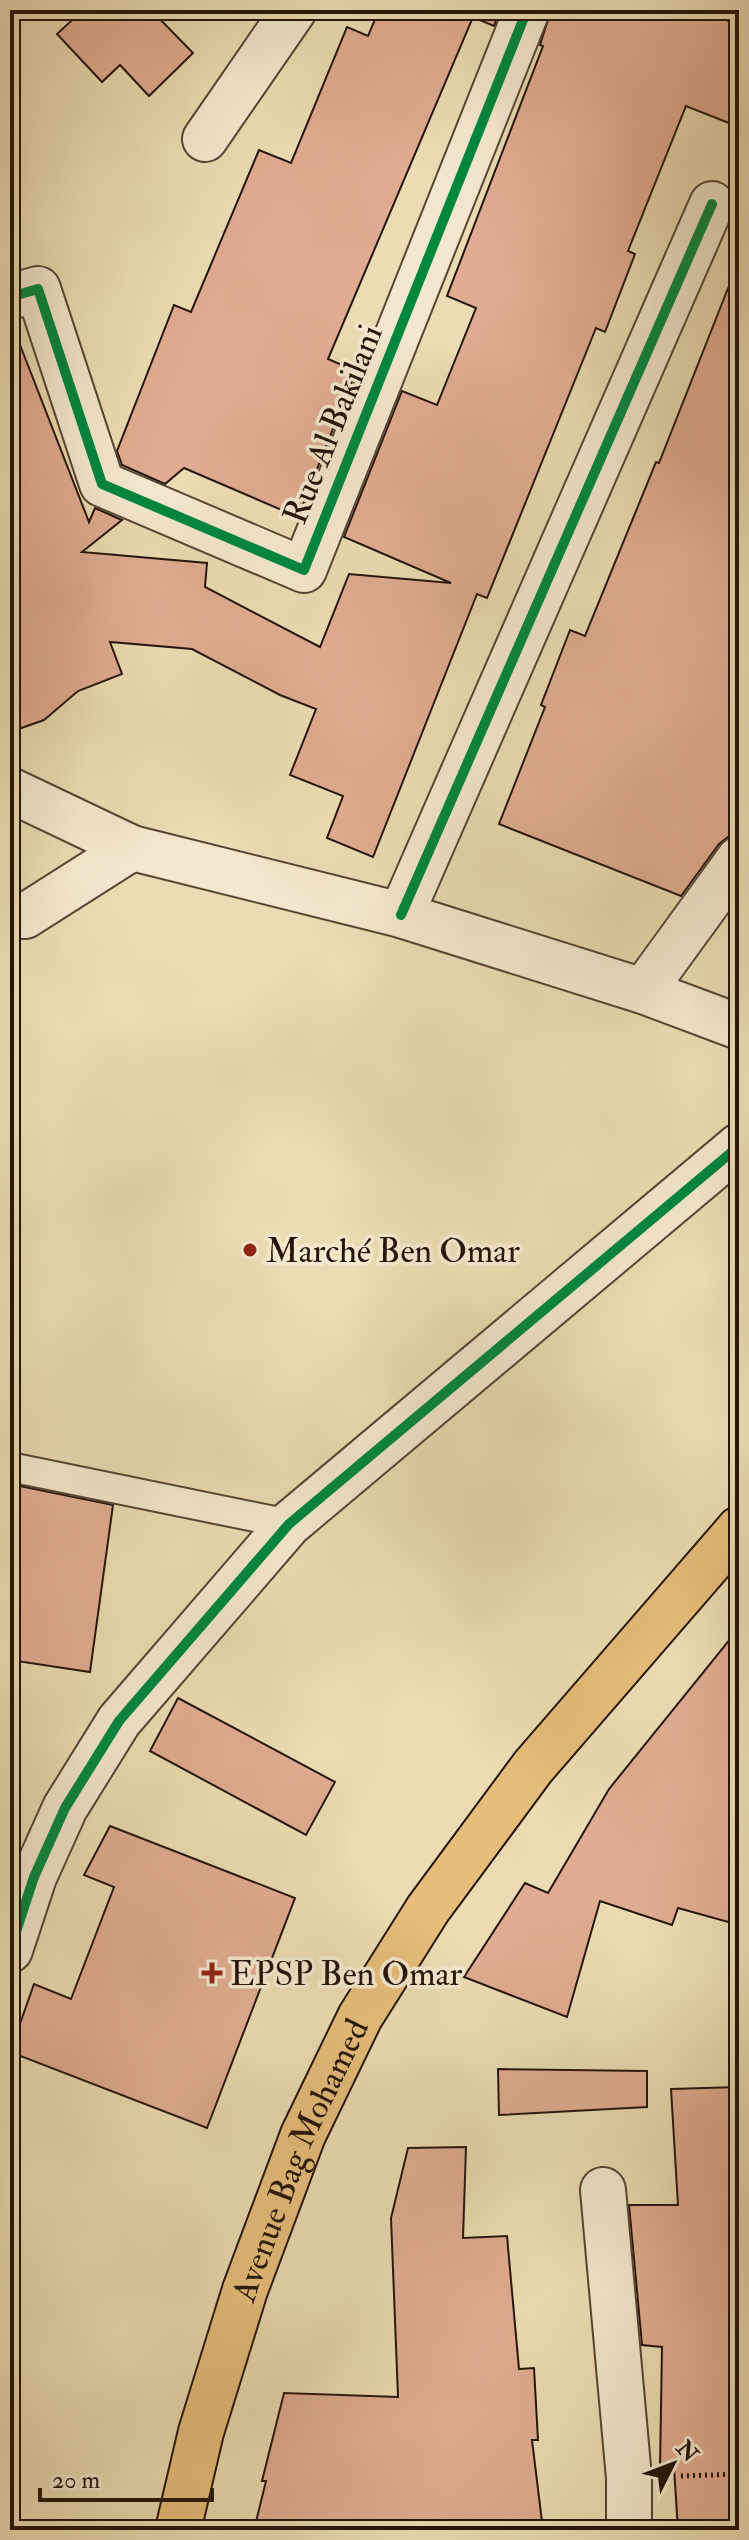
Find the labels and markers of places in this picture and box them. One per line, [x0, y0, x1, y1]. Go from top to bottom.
place label: Marché Ben Omar [266, 1230, 520, 1273]
marker: Marché Ben Omar [241, 1241, 259, 1259]
place label: EPSP Ben Omar [230, 1953, 463, 1996]
marker: EPSP Ben Omar [201, 1962, 223, 1984]

